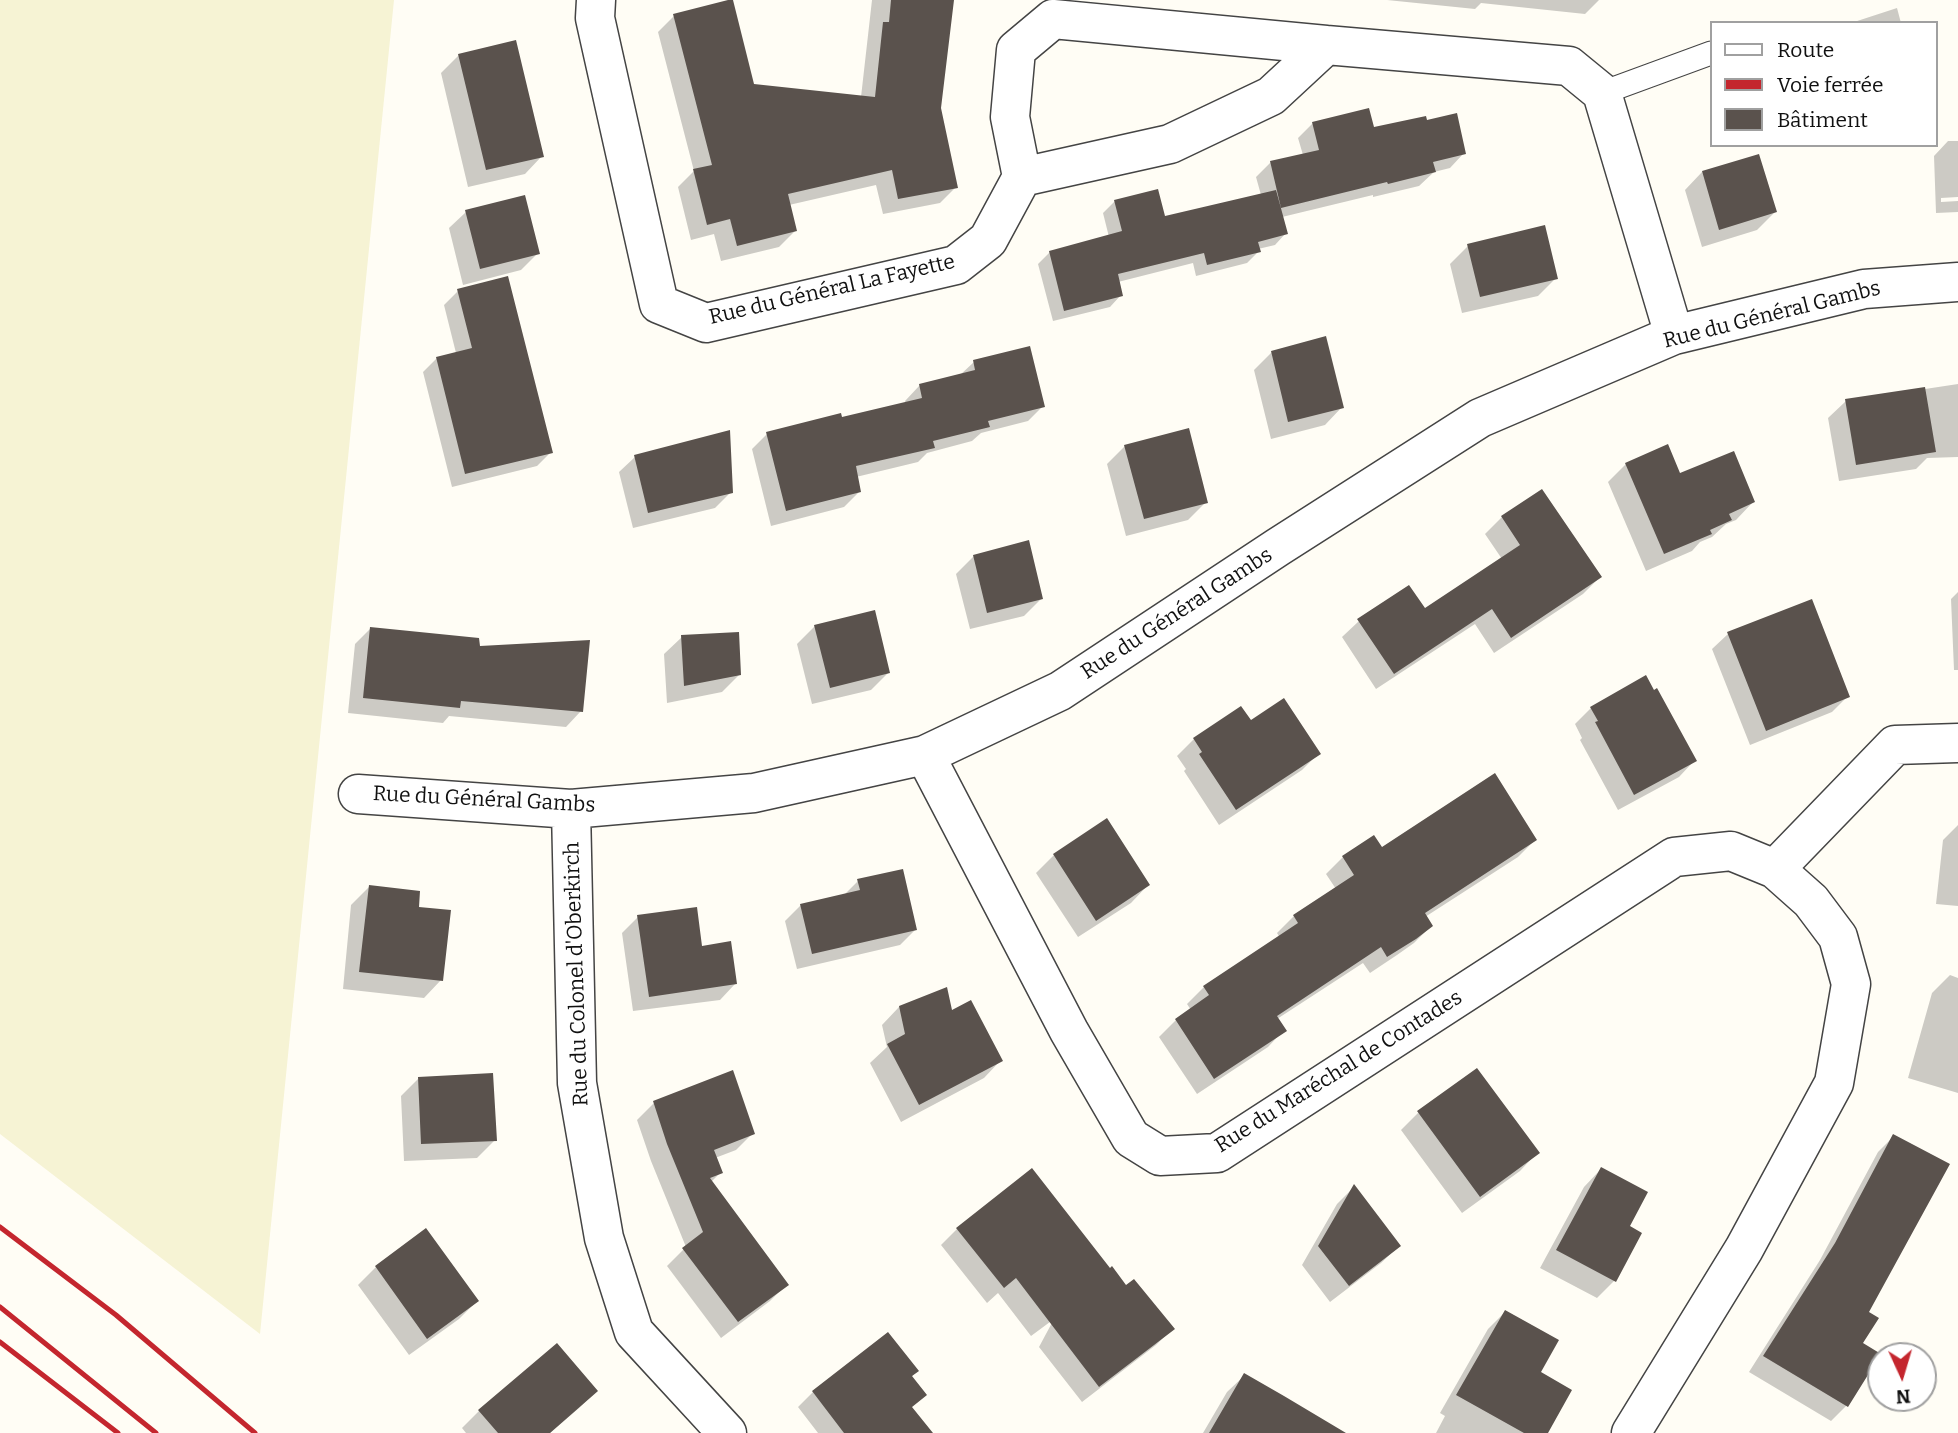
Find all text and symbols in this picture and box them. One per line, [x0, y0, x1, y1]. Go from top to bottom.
legend [1710, 21, 1937, 147]
text: Route [1777, 37, 1834, 63]
text: Voie ferrée [1777, 72, 1883, 98]
text: Bâtiment [1777, 107, 1868, 133]
street label: Rue du Général La Fayette [707, 249, 957, 331]
street label: Rue du Général Gambs [1661, 276, 1883, 354]
street label: Rue du Général Gambs [1077, 543, 1277, 685]
street label: Rue du Général Gambs [372, 782, 596, 818]
street label: Rue du Colonel d'Oberkirch [560, 841, 594, 1107]
street label: Rue du Maréchal de Contades [1211, 985, 1467, 1159]
north arrow [1867, 1342, 1937, 1412]
text: N [1895, 1384, 1911, 1408]

